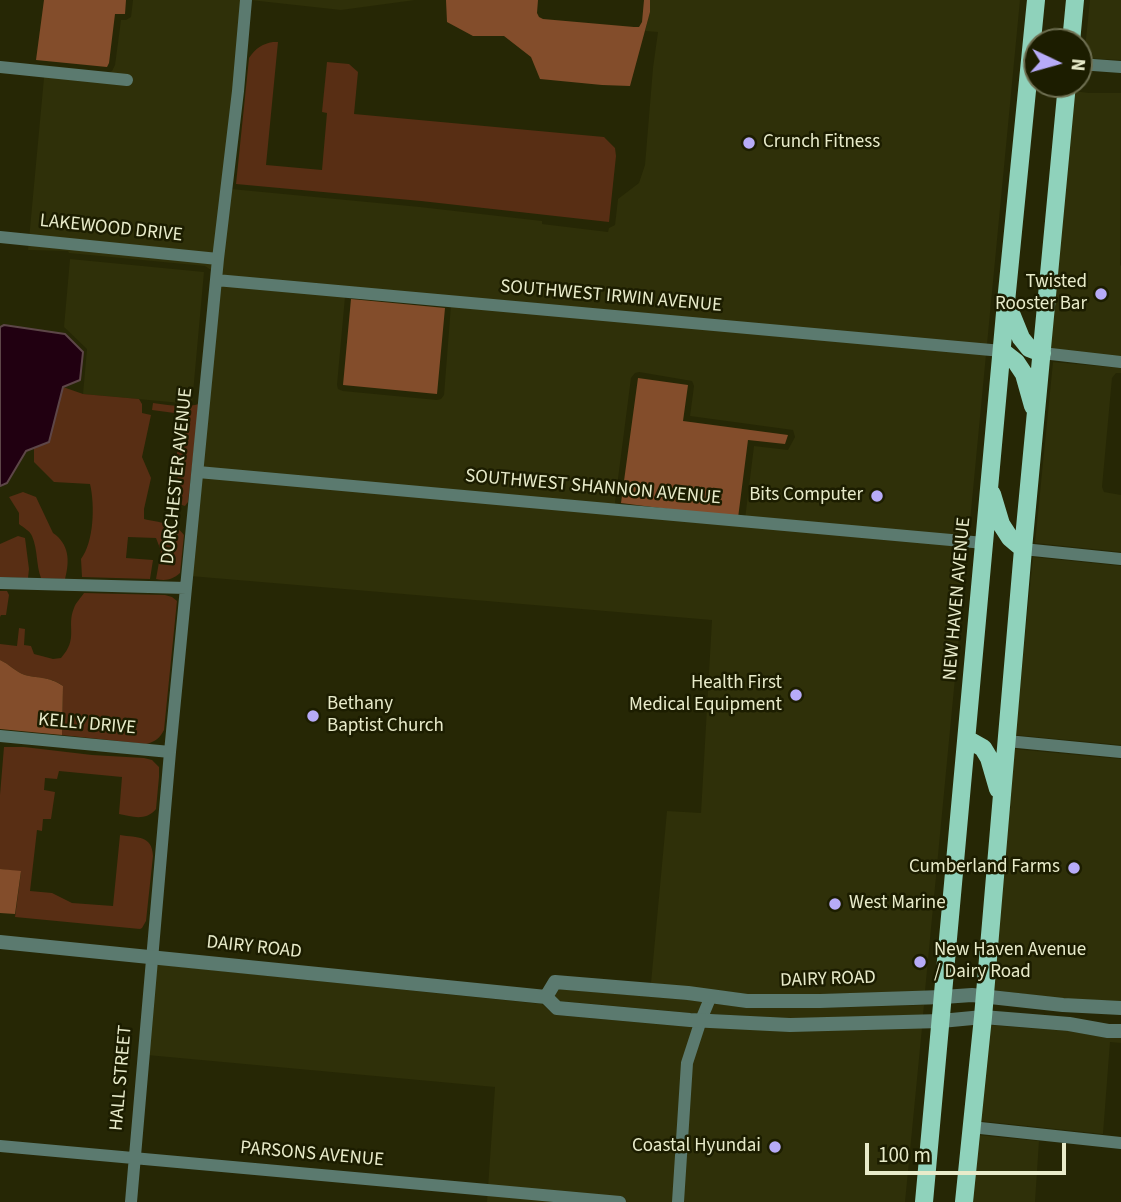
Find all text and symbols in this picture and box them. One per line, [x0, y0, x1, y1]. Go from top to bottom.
north arrow [1023, 28, 1093, 98]
text: N [1063, 57, 1091, 72]
place label: Crunch Fitness [763, 132, 880, 154]
marker: Crunch Fitness [741, 135, 757, 151]
street label: LAKEWOOD DRIVE [38, 210, 184, 248]
place label: Twisted Rooster Bar [995, 272, 1087, 316]
street label: SOUTHWEST IRWIN AVENUE [499, 276, 723, 318]
marker: Twisted Rooster Bar [1093, 286, 1109, 302]
street label: DORCHESTER AVENUE [157, 387, 199, 565]
street label: SOUTHWEST SHANNON AVENUE [464, 465, 722, 511]
place label: Bits Computer [749, 485, 863, 507]
marker: Bits Computer [869, 488, 885, 504]
street label: NEW HAVEN AVENUE [940, 516, 976, 682]
place label: Health First Medical Equipment [629, 673, 782, 717]
marker: Health First Medical Equipment [788, 687, 804, 703]
place label: Bethany Baptist Church [327, 694, 444, 738]
marker: Bethany Baptist Church [305, 708, 321, 724]
street label: KELLY DRIVE [37, 709, 137, 741]
place label: Cumberland Farms [909, 857, 1060, 879]
marker: Cumberland Farms [1066, 860, 1082, 876]
place label: West Marine [849, 893, 946, 915]
marker: West Marine [827, 896, 843, 912]
street label: DAIRY ROAD [205, 932, 303, 964]
place label: New Haven Avenue / Dairy Road [934, 940, 1086, 984]
marker: New Haven Avenue / Dairy Road [912, 954, 928, 970]
street label: DAIRY ROAD [780, 967, 876, 993]
street label: HALL STREET [106, 1024, 138, 1132]
scale bar [869, 1128, 1070, 1172]
place label: Coastal Hyundai [632, 1136, 761, 1158]
street label: PARSONS AVENUE [239, 1137, 385, 1173]
marker: Coastal Hyundai [767, 1139, 783, 1155]
text: 100 m [878, 1140, 931, 1170]

